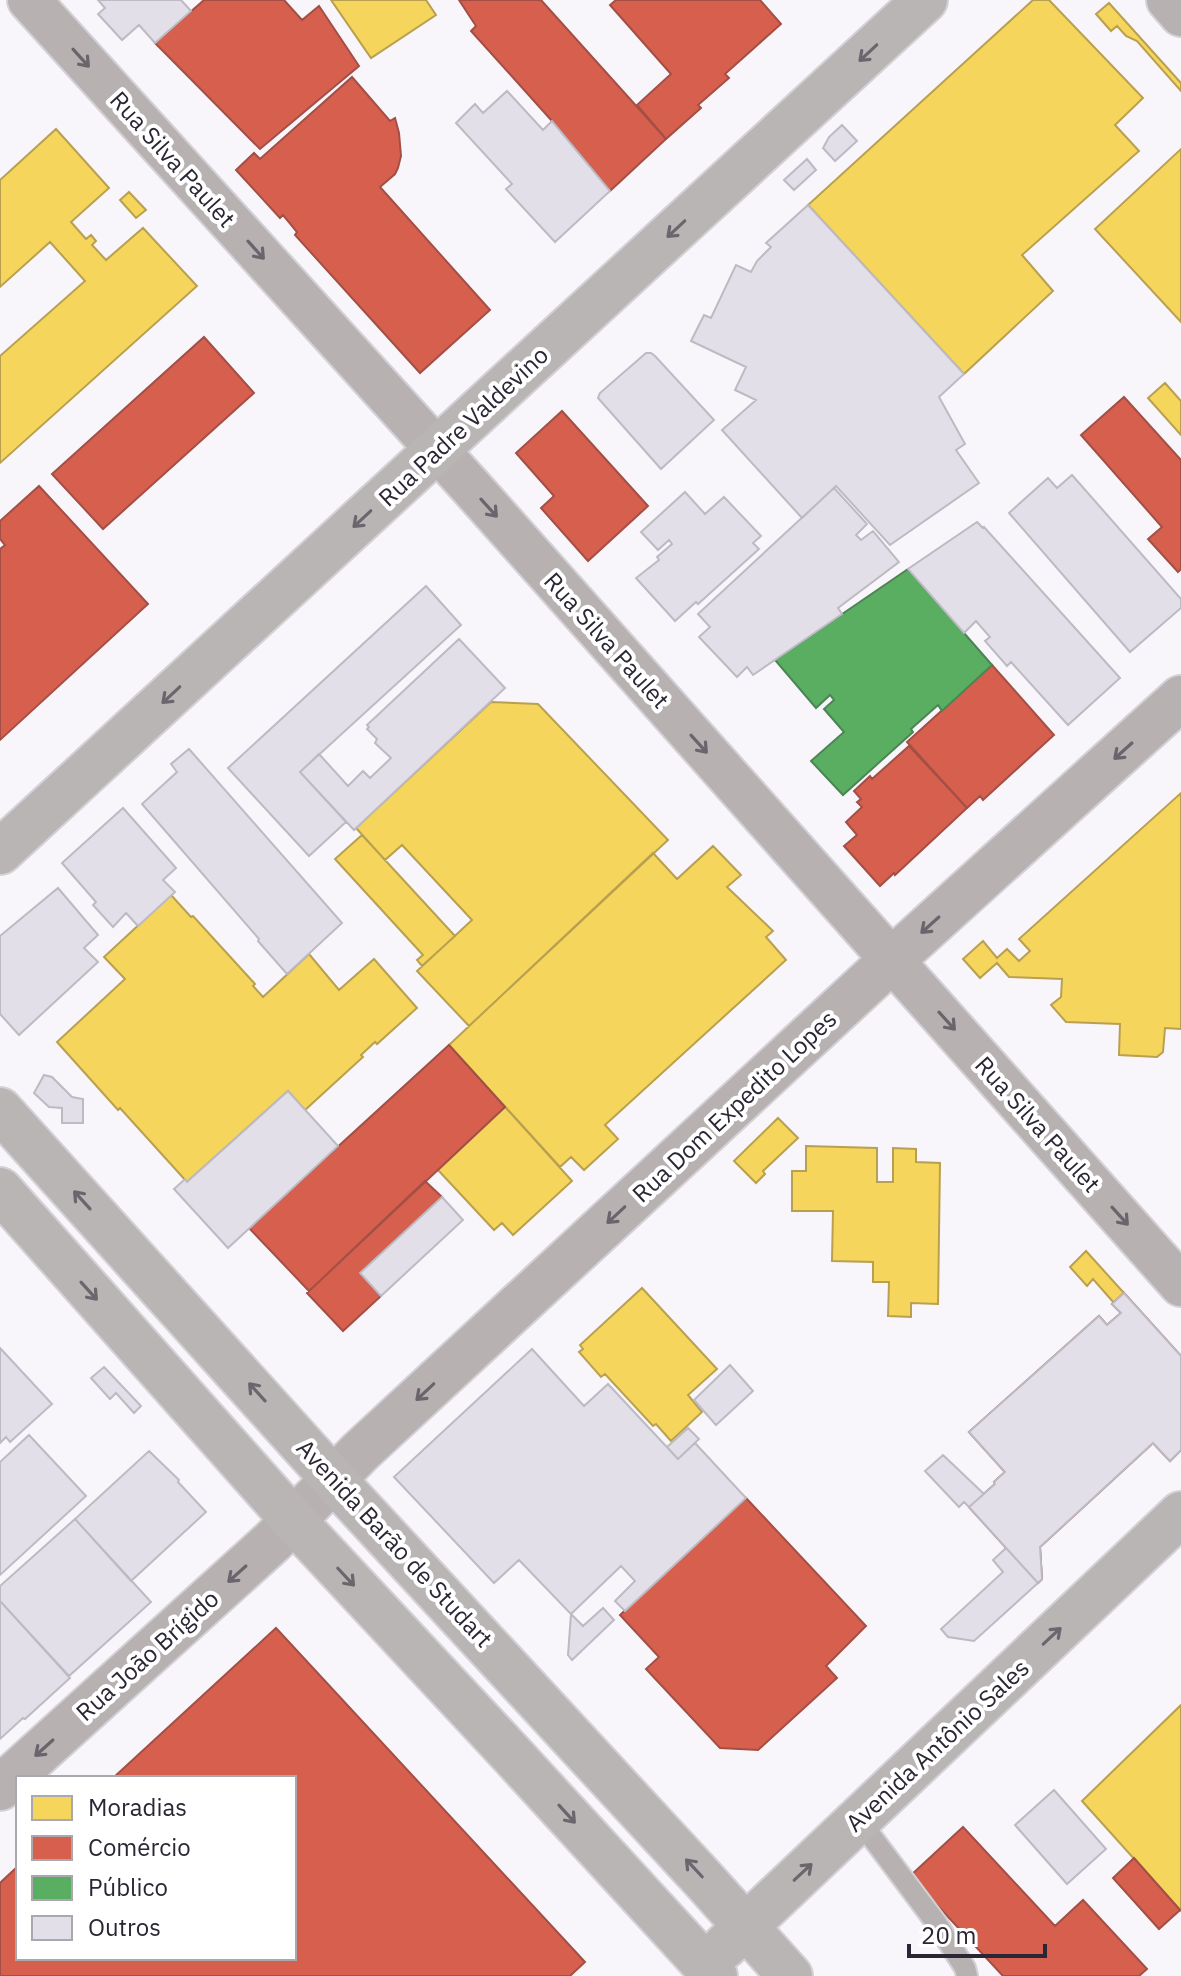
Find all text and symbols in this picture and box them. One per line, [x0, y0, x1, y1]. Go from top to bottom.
one-way arrow [858, 43, 878, 62]
one-way arrow [72, 47, 90, 67]
street label: Rua Silva Paulet [103, 84, 243, 234]
one-way arrow [667, 219, 687, 237]
one-way arrow [247, 240, 265, 260]
street label: Rua Padre Valdevino [371, 339, 555, 513]
one-way arrow [480, 497, 498, 517]
one-way arrow [352, 509, 372, 527]
street label: Rua Silva Paulet [537, 565, 677, 715]
one-way arrow [161, 685, 181, 703]
one-way arrow [690, 733, 708, 753]
one-way arrow [1114, 741, 1134, 759]
one-way arrow [921, 916, 941, 934]
street label: Rua Dom Expedito Lopes [625, 1003, 843, 1209]
one-way arrow [937, 1010, 956, 1031]
street label: Rua Silva Paulet [968, 1049, 1108, 1199]
one-way arrow [73, 1191, 91, 1211]
one-way arrow [1110, 1205, 1128, 1225]
one-way arrow [606, 1206, 626, 1225]
one-way arrow [80, 1280, 98, 1300]
one-way arrow [416, 1382, 435, 1401]
one-way arrow [248, 1383, 266, 1403]
street label: Avenida Barão de Studart [290, 1432, 500, 1654]
one-way arrow [227, 1565, 247, 1583]
one-way arrow [336, 1567, 355, 1587]
street label: Rua João Brígido [69, 1582, 225, 1728]
one-way arrow [1042, 1627, 1062, 1646]
street label: Avenida Antônio Sales [839, 1652, 1035, 1838]
one-way arrow [34, 1739, 54, 1758]
legend [16, 1776, 296, 1960]
text: Moradias [88, 1791, 187, 1823]
one-way arrow [558, 1804, 576, 1824]
text: Comércio [88, 1831, 191, 1863]
one-way arrow [685, 1859, 703, 1879]
one-way arrow [792, 1864, 812, 1882]
text: Público [88, 1871, 168, 1903]
scale bar [909, 1908, 1045, 1958]
text: Outros [88, 1911, 161, 1943]
text: 20 m [921, 1919, 976, 1951]

